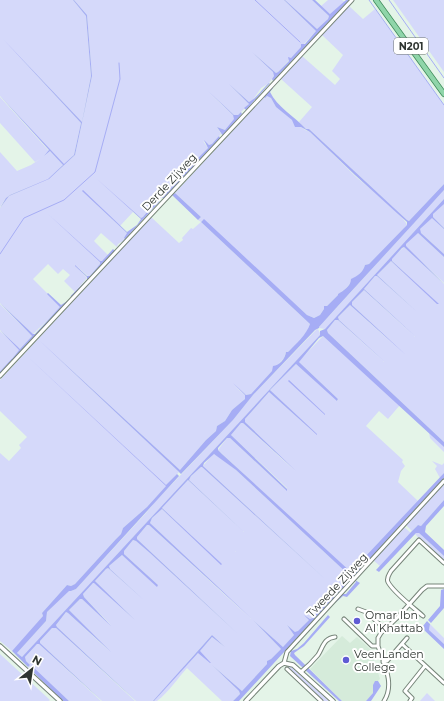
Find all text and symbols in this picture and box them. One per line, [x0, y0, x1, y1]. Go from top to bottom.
road number: N201 [394, 38, 428, 54]
street label: Derde Zijweg [139, 150, 199, 214]
street label: Tweede Zijweg [304, 550, 370, 620]
place label: Omar Ibn Al Khattab [365, 608, 423, 635]
marker: Omar Ibn Al Khattab [352, 616, 362, 626]
place label: VeenLanden College [354, 647, 424, 674]
north arrow [12, 649, 52, 689]
text: N [30, 652, 44, 669]
marker: VeenLanden College [341, 655, 351, 665]

